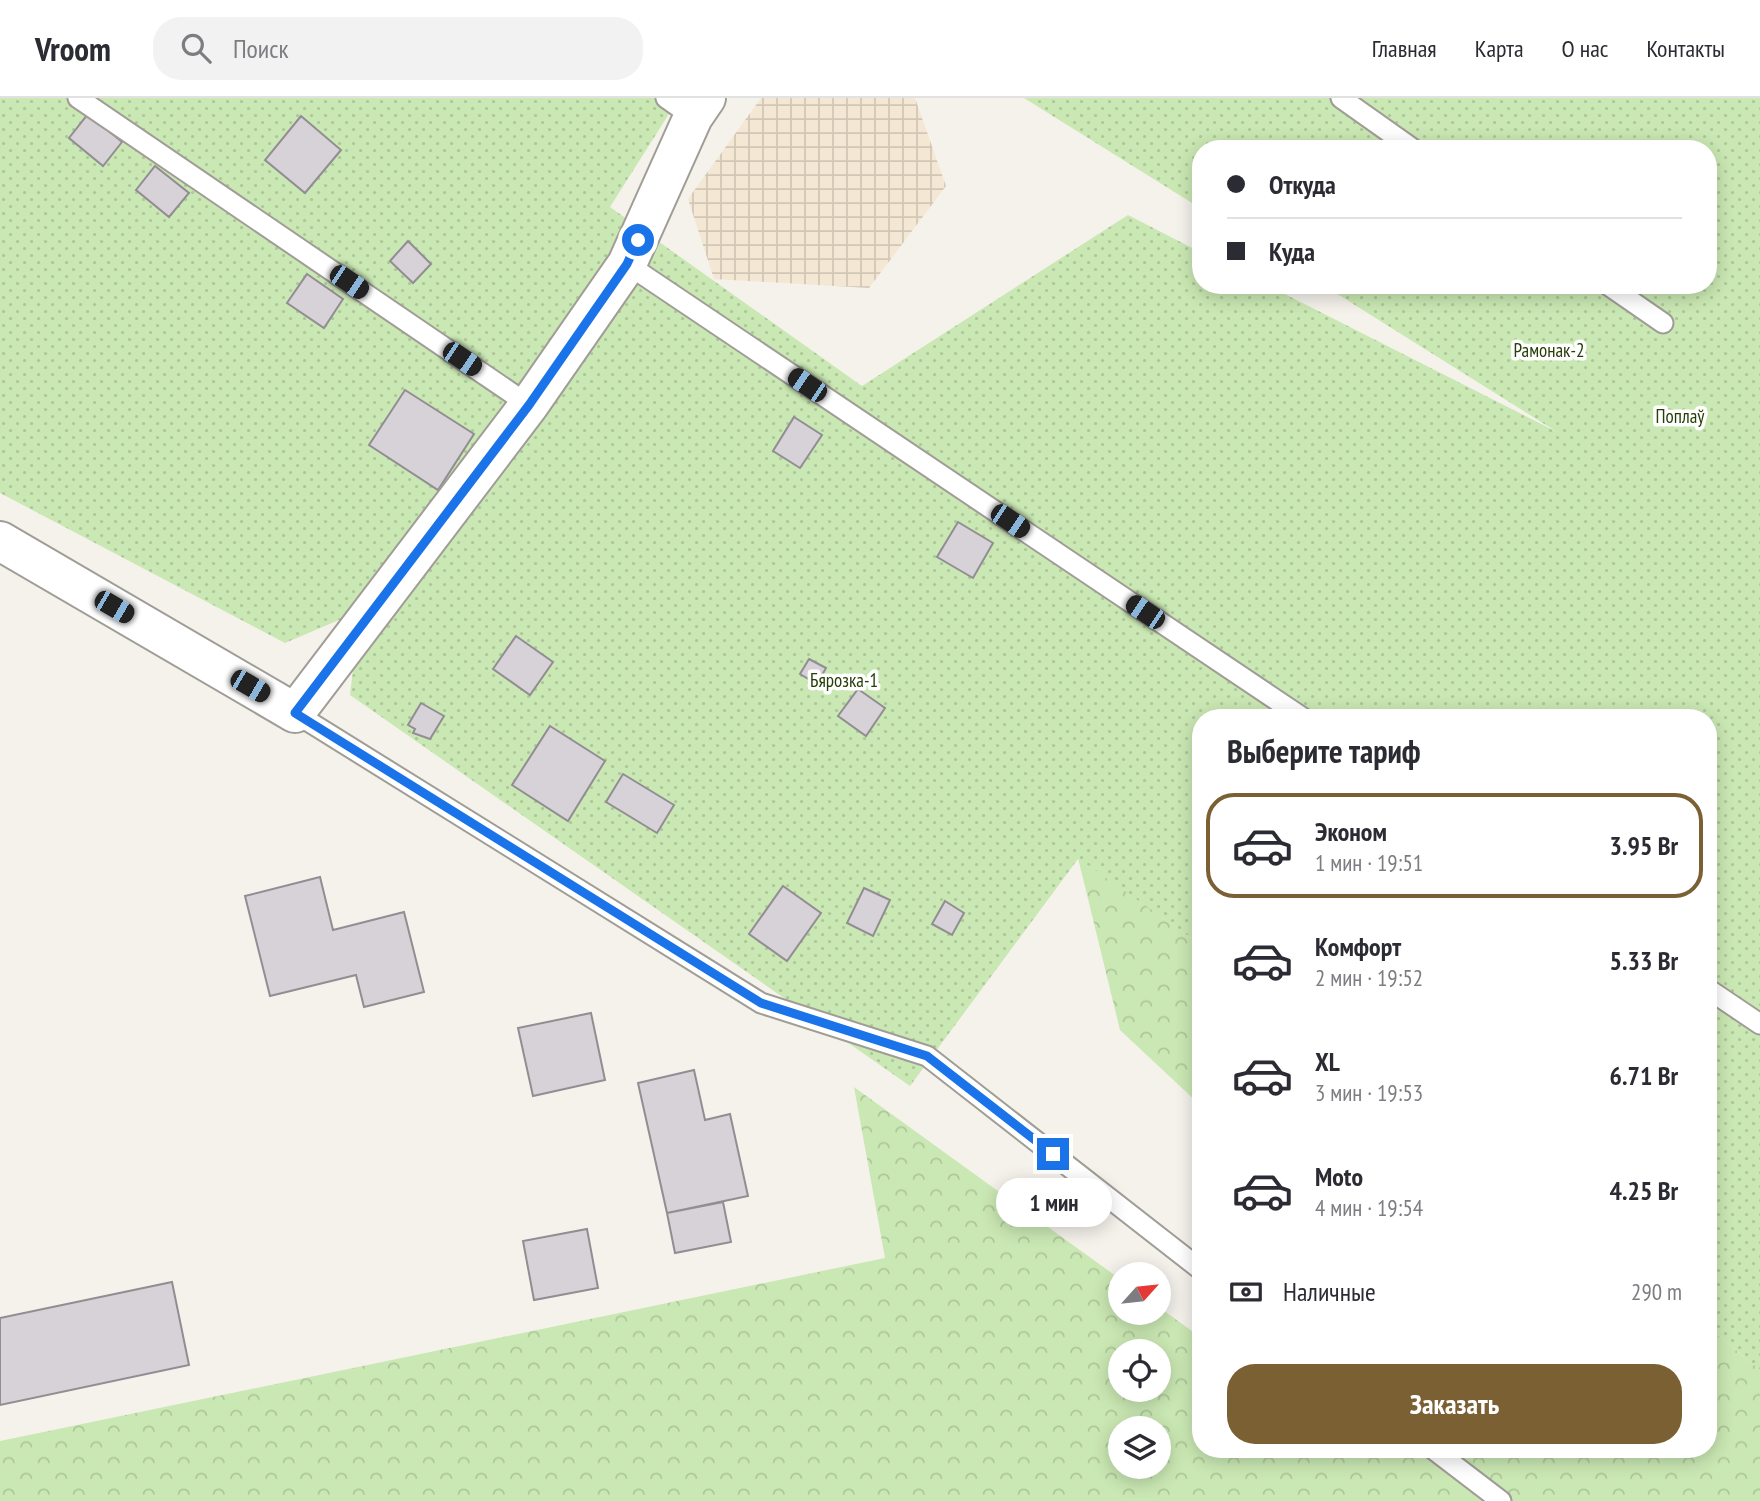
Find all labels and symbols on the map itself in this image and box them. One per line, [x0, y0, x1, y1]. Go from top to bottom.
route start [622, 224, 654, 256]
car [326, 262, 373, 302]
park label: Рамонак-2 [1513, 338, 1585, 362]
car [439, 339, 486, 379]
car [784, 365, 831, 405]
park label: Поплаў [1656, 404, 1705, 428]
car [987, 501, 1034, 541]
car [91, 587, 138, 627]
car [1122, 592, 1169, 632]
car [227, 666, 274, 706]
park label: Бярозка-1 [810, 668, 878, 692]
route end [1037, 1138, 1069, 1170]
callout: 1 мин [995, 1178, 1111, 1228]
north arrow [1108, 1262, 1171, 1325]

